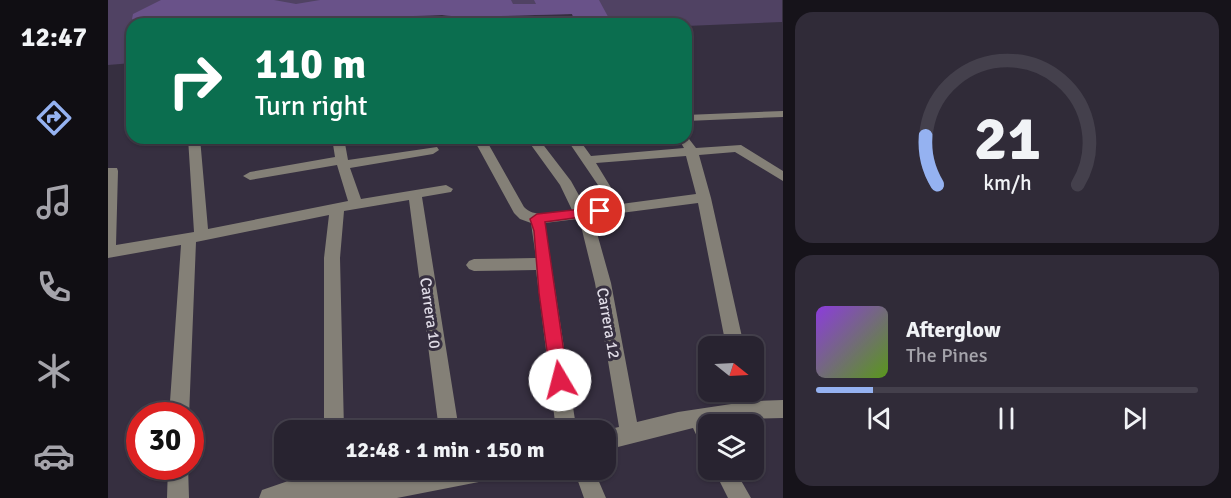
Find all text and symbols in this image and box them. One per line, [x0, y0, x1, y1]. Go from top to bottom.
text: 12:47 [21, 21, 87, 54]
text: 110 m [255, 39, 366, 90]
icon: right [156, 42, 234, 120]
text: Turn right [255, 90, 368, 123]
icon: directions [33, 97, 75, 139]
text: 21 [973, 100, 1041, 177]
text: km/h [983, 170, 1031, 196]
icon: music [33, 181, 75, 223]
pin [574, 185, 625, 236]
icon: arrive [583, 194, 616, 227]
icon: phone [33, 266, 75, 308]
street label: Carrera 10 [415, 276, 445, 350]
street label: Carrera 12 [592, 286, 624, 360]
text: Afterglow [906, 316, 1001, 343]
north arrow [698, 336, 764, 402]
map controls [698, 336, 764, 480]
text: The Pines [906, 343, 988, 368]
position arrow [528, 348, 592, 412]
icon: climate [33, 350, 75, 392]
speed limit sign: 30 [126, 402, 204, 480]
icon: previous [863, 402, 896, 435]
icon: pause [990, 402, 1023, 435]
icon: next [1118, 402, 1151, 435]
button: layers [698, 414, 764, 480]
icon: car [33, 435, 75, 477]
text: 12:48 · 1 min · 150 m [345, 436, 545, 463]

